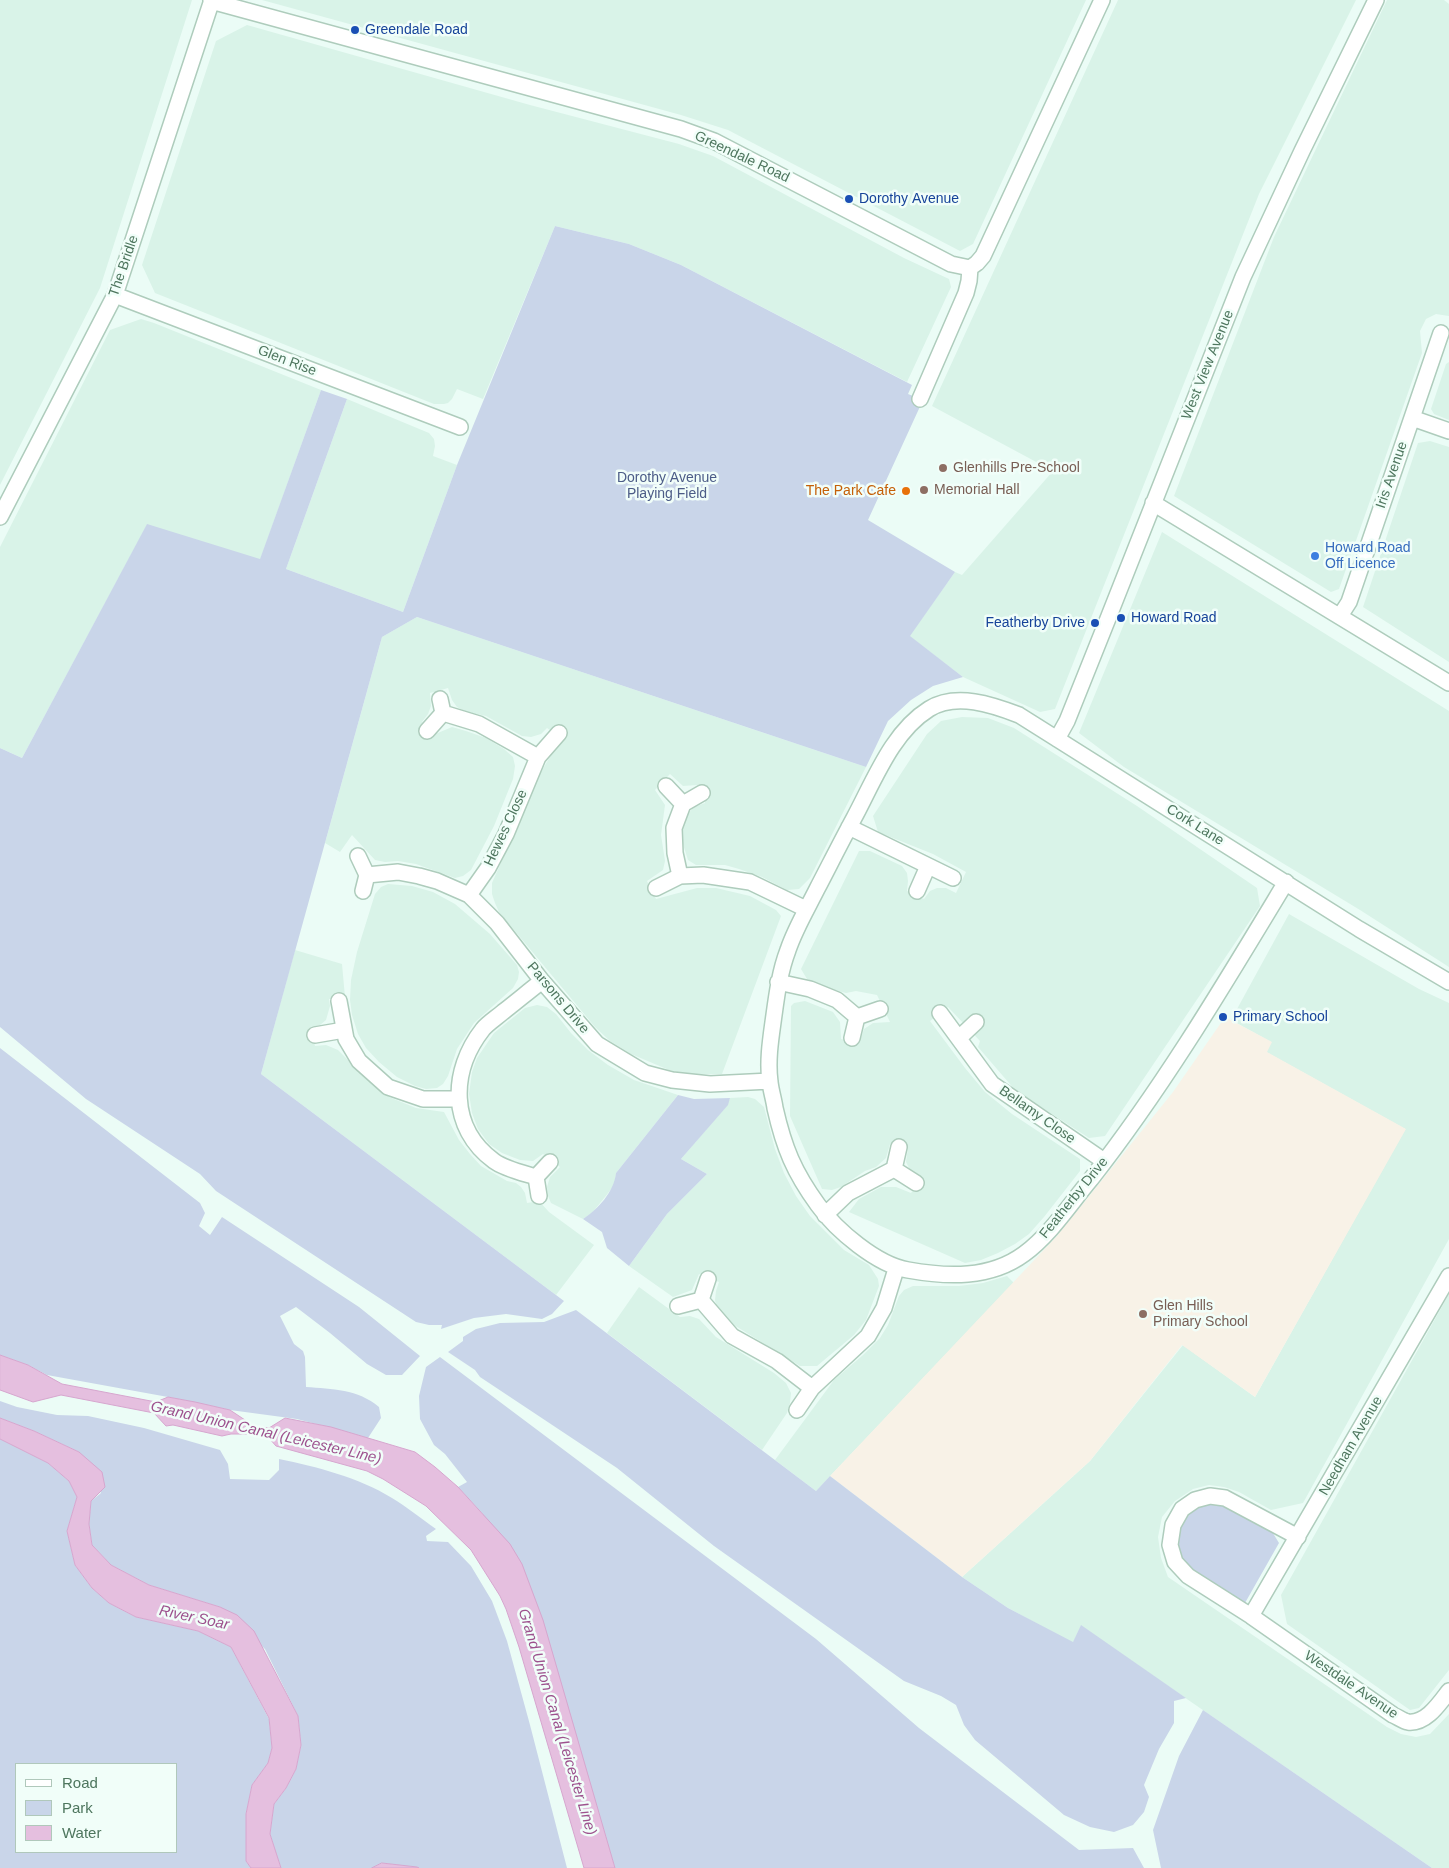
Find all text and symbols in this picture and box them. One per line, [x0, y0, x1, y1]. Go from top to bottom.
place label: Greendale Road [365, 22, 468, 38]
marker: Greendale Road [349, 24, 361, 36]
street label: Greendale Road [692, 128, 792, 186]
place label: Dorothy Avenue [859, 191, 959, 207]
marker: Dorothy Avenue [843, 193, 855, 205]
street label: The Bridle [106, 233, 142, 299]
street label: West View Avenue [1178, 308, 1238, 422]
street label: Glen Rise [255, 342, 319, 380]
street label: Iris Avenue [1373, 439, 1411, 511]
place label: Glenhills Pre-School [953, 460, 1080, 476]
marker: Glenhills Pre-School [937, 462, 949, 474]
park label: Dorothy Avenue Playing Field [617, 470, 717, 502]
place label: Memorial Hall [934, 482, 1020, 498]
place label: The Park Cafe [806, 483, 896, 499]
marker: Memorial Hall [918, 484, 930, 496]
marker: The Park Cafe [900, 485, 912, 497]
place label: Howard Road Off Licence [1325, 540, 1411, 572]
marker: Howard Road Off Licence [1309, 550, 1321, 562]
place label: Howard Road [1131, 610, 1217, 626]
marker: Howard Road [1115, 612, 1127, 624]
place label: Featherby Drive [985, 615, 1085, 631]
marker: Featherby Drive [1089, 617, 1101, 629]
street label: Hewes Close [481, 787, 531, 869]
street label: Cork Lane [1163, 801, 1227, 849]
street label: Parsons Drive [523, 959, 593, 1037]
place label: Primary School [1233, 1009, 1328, 1025]
marker: Primary School [1217, 1011, 1229, 1023]
street label: Bellamy Close [996, 1082, 1078, 1148]
street label: Featherby Drive [1036, 1154, 1112, 1242]
place label: Glen Hills Primary School [1153, 1298, 1248, 1330]
marker: Glen Hills Primary School [1137, 1308, 1149, 1320]
street label: Needham Avenue [1316, 1393, 1386, 1499]
water label: Grand Union Canal (Leicester Line) [149, 1398, 383, 1468]
water label: River Soar [157, 1602, 231, 1634]
water label: Grand Union Canal (Leicester Line) [514, 1607, 600, 1837]
street label: Westdale Avenue [1301, 1647, 1401, 1723]
legend [15, 1763, 178, 1853]
text: Road [62, 1774, 98, 1791]
text: Park [62, 1799, 93, 1816]
text: Water [62, 1824, 101, 1841]

